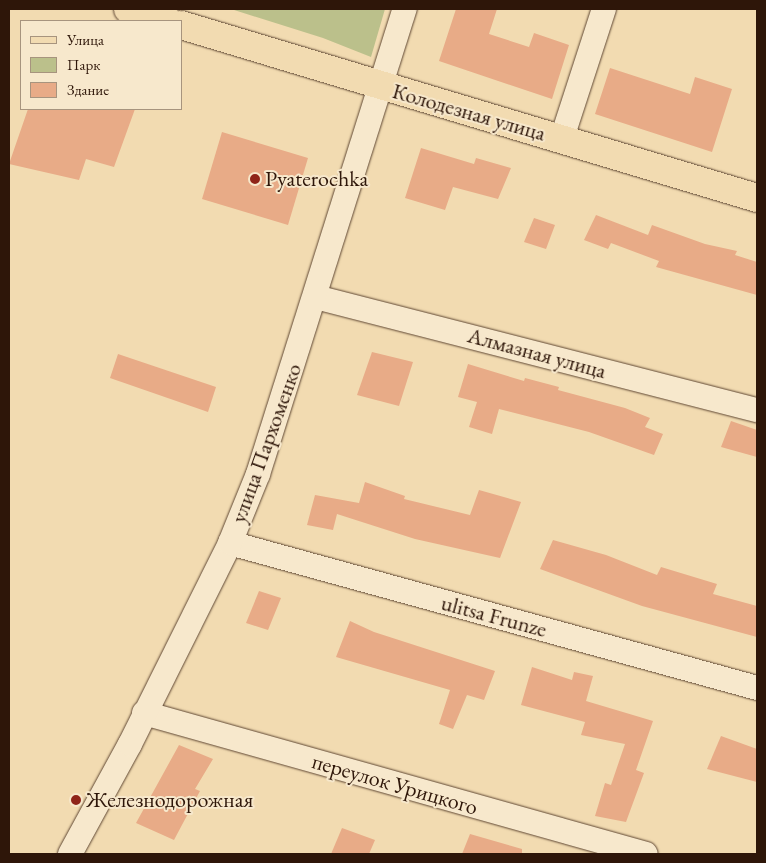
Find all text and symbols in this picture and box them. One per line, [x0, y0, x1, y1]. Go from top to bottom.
legend [20, 20, 182, 110]
text: Улица [67, 30, 104, 49]
text: Парк [67, 55, 100, 74]
street label: Колодезная улица [389, 78, 549, 146]
text: Здание [67, 80, 109, 99]
place label: Pyaterochka [265, 166, 368, 192]
marker: Pyaterochka [249, 173, 261, 185]
street label: Алмазная улица [465, 322, 609, 384]
street label: улица Пархоменко [225, 360, 307, 526]
street label: ulitsa Frunze [438, 589, 550, 643]
street label: переулок Урицкого [309, 748, 481, 820]
place label: Железнодорожная [86, 787, 253, 813]
marker: Железнодорожная [70, 794, 82, 806]

